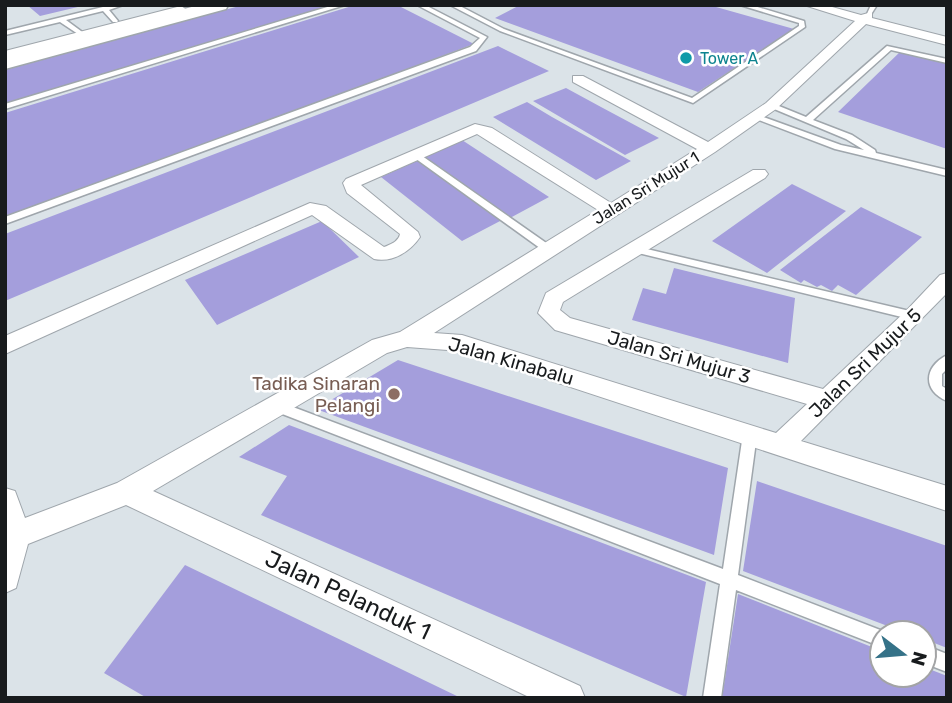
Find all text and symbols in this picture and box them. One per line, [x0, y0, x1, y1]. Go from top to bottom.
place label: Tower A [700, 49, 758, 68]
marker: Tower A [678, 50, 694, 66]
street label: Jalan Sri Mujur 1 [589, 148, 703, 228]
street label: Jalan Sri Mujur 5 [804, 303, 926, 423]
street label: Jalan Sri Mujur 3 [605, 326, 753, 388]
street label: Jalan Kinabalu [446, 332, 576, 390]
place label: Tadika Sinaran Pelangi [252, 372, 380, 417]
marker: Tadika Sinaran Pelangi [386, 386, 402, 402]
street label: Jalan Pelanduk 1 [261, 544, 435, 646]
north arrow [868, 619, 938, 689]
text: N [906, 649, 932, 668]

